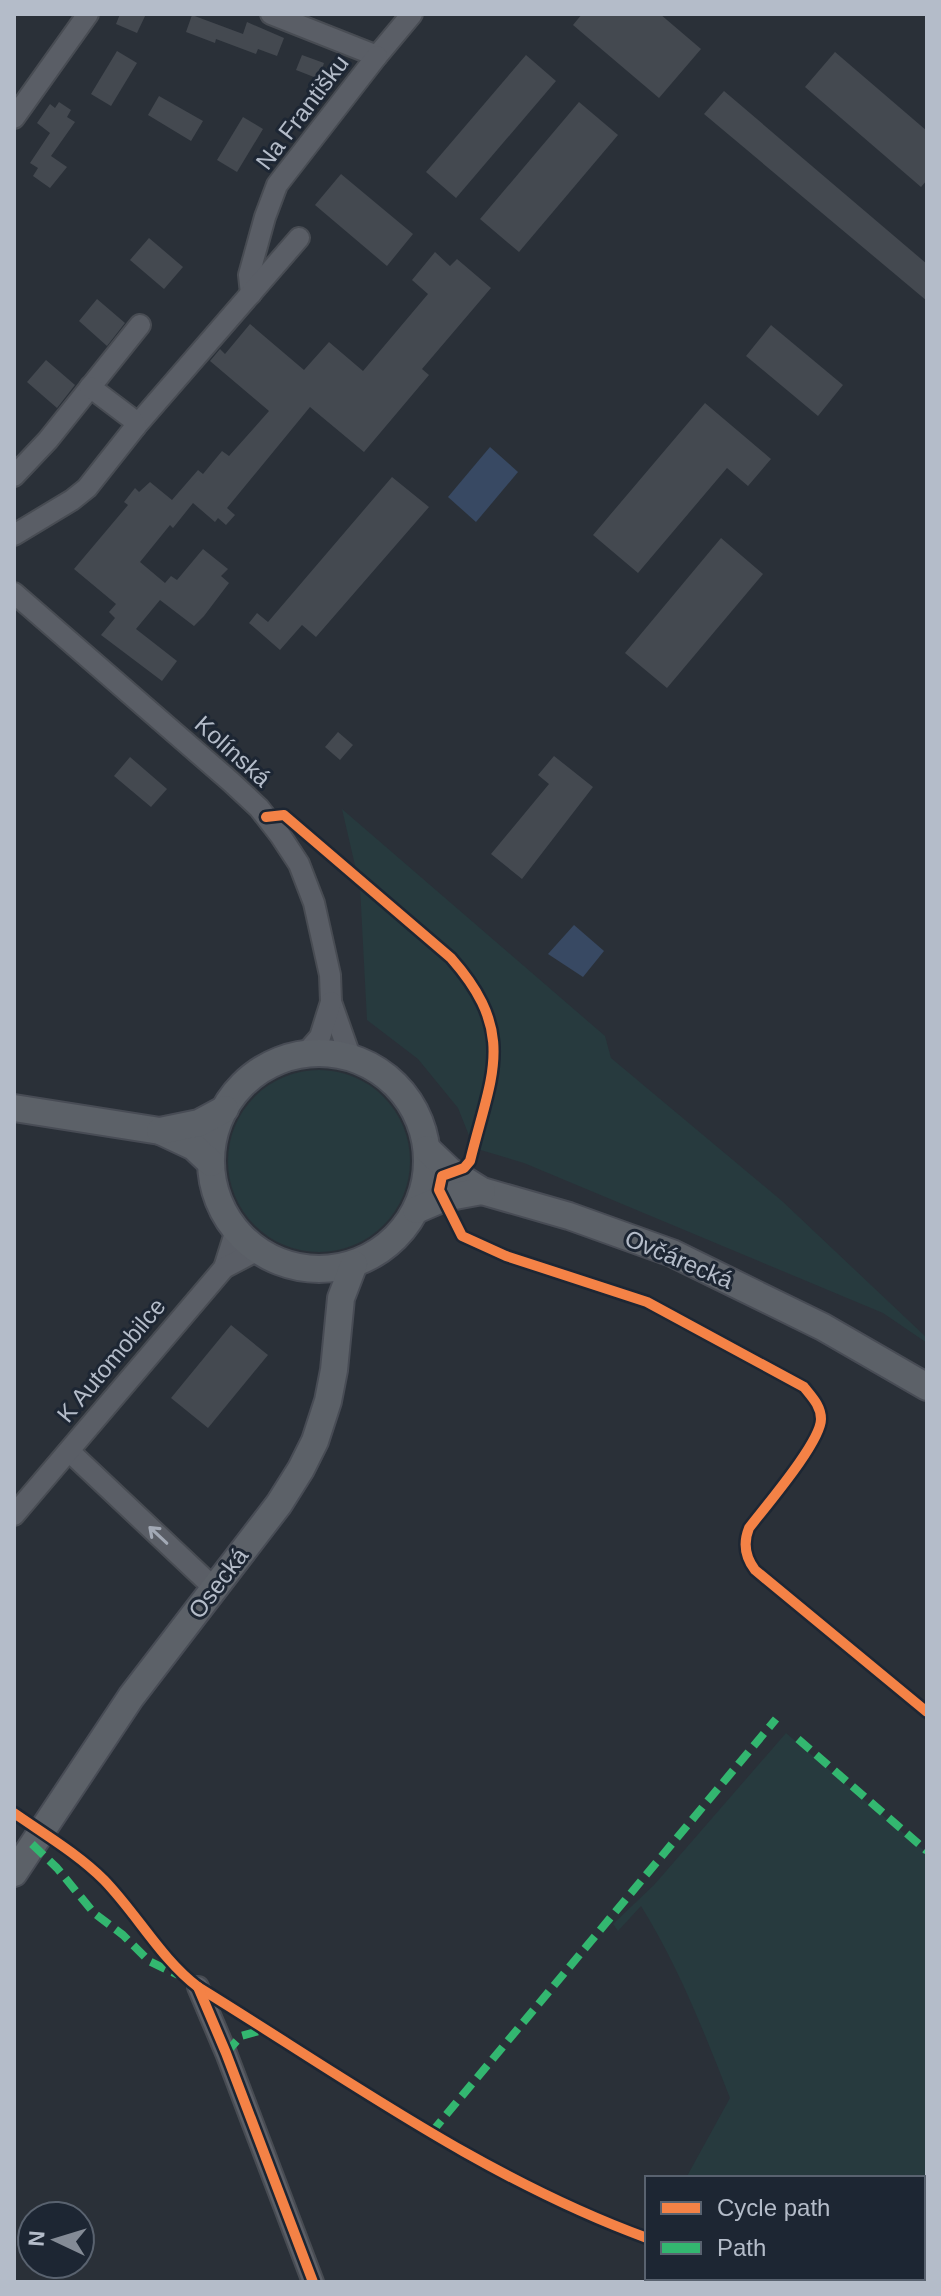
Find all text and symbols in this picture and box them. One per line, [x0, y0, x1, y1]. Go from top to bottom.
street label: Na Františku [250, 50, 354, 174]
street label: Kolínská [190, 710, 277, 792]
street label: Ovčárecká [621, 1224, 738, 1294]
street label: K Automobilce [51, 1293, 171, 1427]
one-way arrow [148, 1525, 168, 1544]
street label: Osecká [183, 1542, 254, 1624]
legend [645, 2176, 925, 2280]
text: Cycle path [717, 2194, 830, 2221]
north arrow [16, 2200, 96, 2280]
text: N [24, 2230, 50, 2247]
text: Path [717, 2234, 766, 2261]

